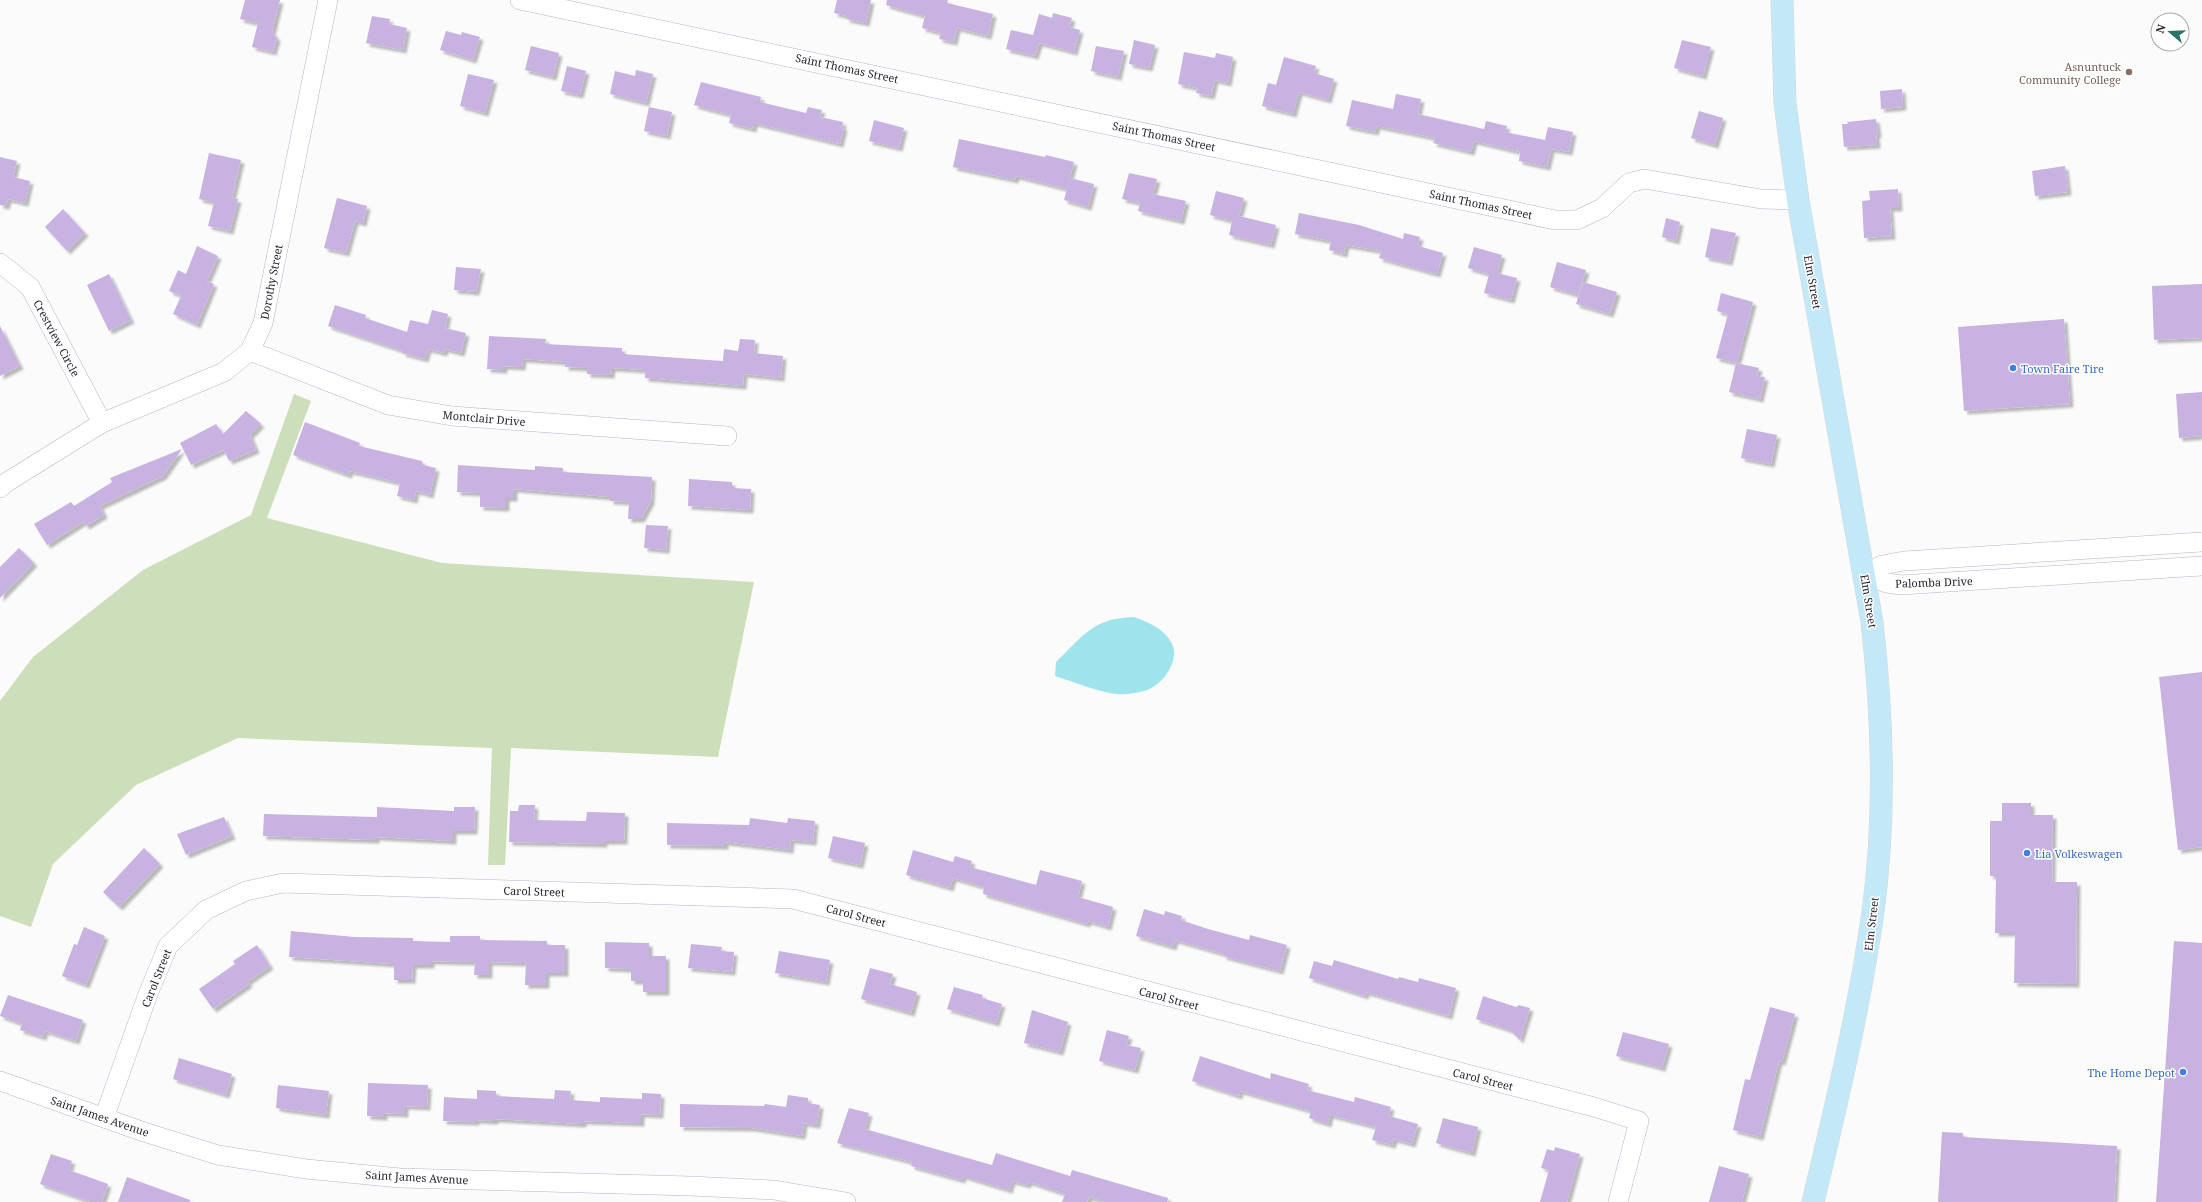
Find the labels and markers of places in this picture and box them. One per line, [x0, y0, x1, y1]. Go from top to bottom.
place label: Asnuntuck Community College [2019, 59, 2122, 87]
marker: Asnuntuck Community College [2124, 67, 2134, 77]
place label: Town Faire Tire [2021, 361, 2104, 376]
marker: Town Faire Tire [2008, 363, 2018, 373]
place label: Lia Volkeswagen [2035, 846, 2123, 861]
marker: Lia Volkeswagen [2022, 848, 2032, 858]
place label: The Home Depot [2087, 1065, 2175, 1080]
marker: The Home Depot [2178, 1067, 2188, 1077]

